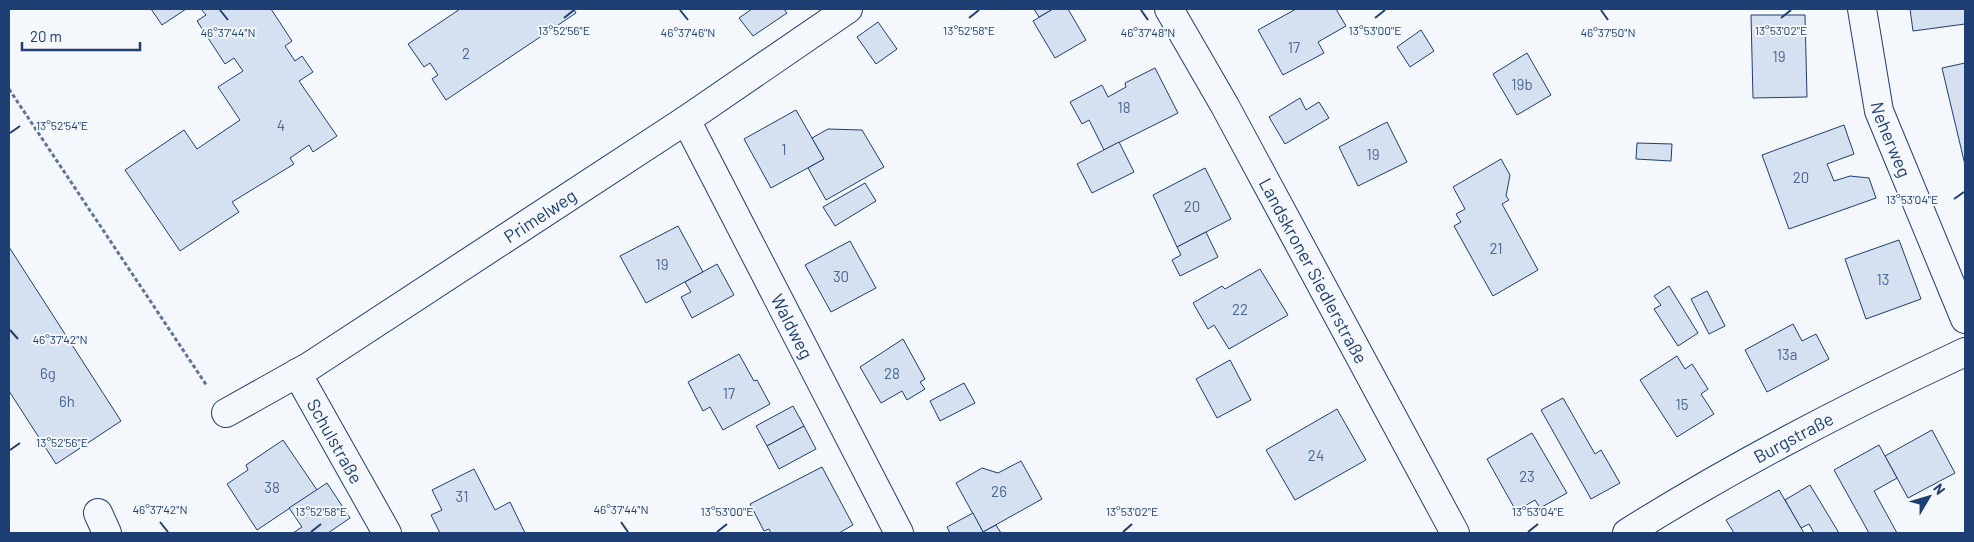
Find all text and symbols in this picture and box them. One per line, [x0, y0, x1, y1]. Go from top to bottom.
scale bar [22, 20, 140, 52]
text: 13°52'56"E [538, 23, 590, 37]
text: 13°52'58"E [943, 23, 995, 37]
text: 13°53'00"E [1349, 23, 1401, 37]
text: 13°53'02"E [1755, 23, 1807, 37]
text: 46°37'44"N [200, 25, 256, 39]
text: 46°37'46"N [661, 25, 715, 39]
text: 46°37'48"N [1121, 25, 1175, 39]
text: 46°37'50"N [1580, 25, 1636, 39]
text: 20 m [30, 27, 62, 45]
house number: 17 [1288, 38, 1300, 56]
house number: 2 [462, 44, 470, 62]
house number: 19 [1772, 47, 1786, 65]
house number: 19b [1511, 75, 1533, 93]
house number: 18 [1117, 98, 1131, 116]
street label: Neherweg [1867, 100, 1916, 180]
house number: 4 [277, 116, 285, 134]
text: 13°52'54"E [36, 118, 88, 132]
house number: 1 [781, 140, 787, 158]
house number: 19 [1366, 145, 1380, 163]
house number: 20 [1793, 168, 1809, 186]
street label: Landskroner Siedlerstraße [1255, 174, 1373, 367]
street label: Primelweg [499, 184, 580, 247]
text: 13°53'04"E [1886, 192, 1938, 206]
house number: 20 [1184, 197, 1200, 215]
house number: 21 [1489, 239, 1503, 257]
house number: 19 [655, 255, 669, 273]
house number: 30 [833, 267, 849, 285]
house number: 13 [1877, 270, 1889, 288]
street label: Waldweg [767, 290, 818, 362]
house number: 22 [1232, 300, 1248, 318]
text: 46°37'42"N [32, 332, 88, 346]
house number: 13a [1777, 345, 1797, 363]
house number: 6g [40, 364, 56, 382]
house number: 28 [884, 364, 900, 382]
house number: 17 [723, 384, 735, 402]
house number: 6h [59, 392, 75, 410]
street label: Schulstraße [303, 395, 368, 487]
house number: 15 [1676, 395, 1688, 413]
street label: Burgstraße [1750, 407, 1837, 467]
text: 13°52'56"E [36, 435, 88, 449]
house number: 24 [1308, 446, 1324, 464]
house number: 23 [1519, 467, 1535, 485]
north arrow [1904, 472, 1954, 522]
house number: 38 [264, 478, 280, 496]
text: N [1930, 480, 1949, 498]
house number: 26 [991, 482, 1007, 500]
house number: 31 [456, 487, 468, 505]
text: 46°37'42"N [132, 502, 188, 516]
text: 46°37'44"N [593, 502, 649, 516]
text: 13°52'58"E [295, 504, 347, 518]
text: 13°53'00"E [701, 504, 753, 518]
text: 13°53'02"E [1106, 504, 1158, 518]
text: 13°53'04"E [1512, 504, 1564, 518]

